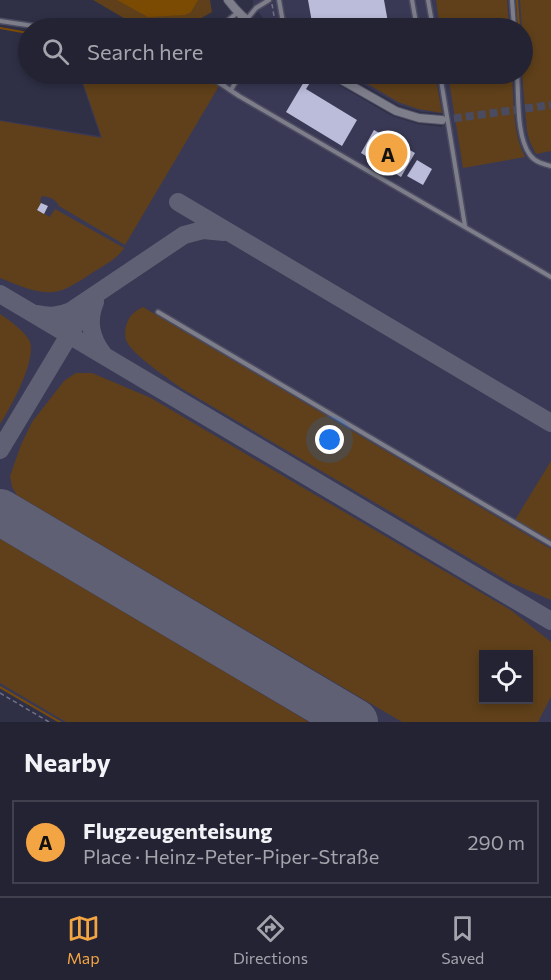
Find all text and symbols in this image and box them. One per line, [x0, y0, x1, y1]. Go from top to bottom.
search box [18, 18, 533, 84]
icon: search [39, 35, 72, 68]
text: Search here [87, 38, 203, 65]
pin: A [368, 130, 408, 176]
your location [315, 425, 344, 454]
map controls [479, 650, 533, 704]
button: locate [479, 650, 533, 704]
text: Nearby [24, 746, 111, 777]
text: Flugzeugenteisung [83, 817, 272, 844]
text: A [38, 830, 53, 854]
text: 290 m [467, 830, 525, 854]
text: Place · Heinz-Peter-Piper-Straße [83, 844, 379, 868]
tab: Map [67, 912, 100, 967]
tab: Directions [233, 912, 308, 967]
tab: Saved [441, 912, 484, 967]

